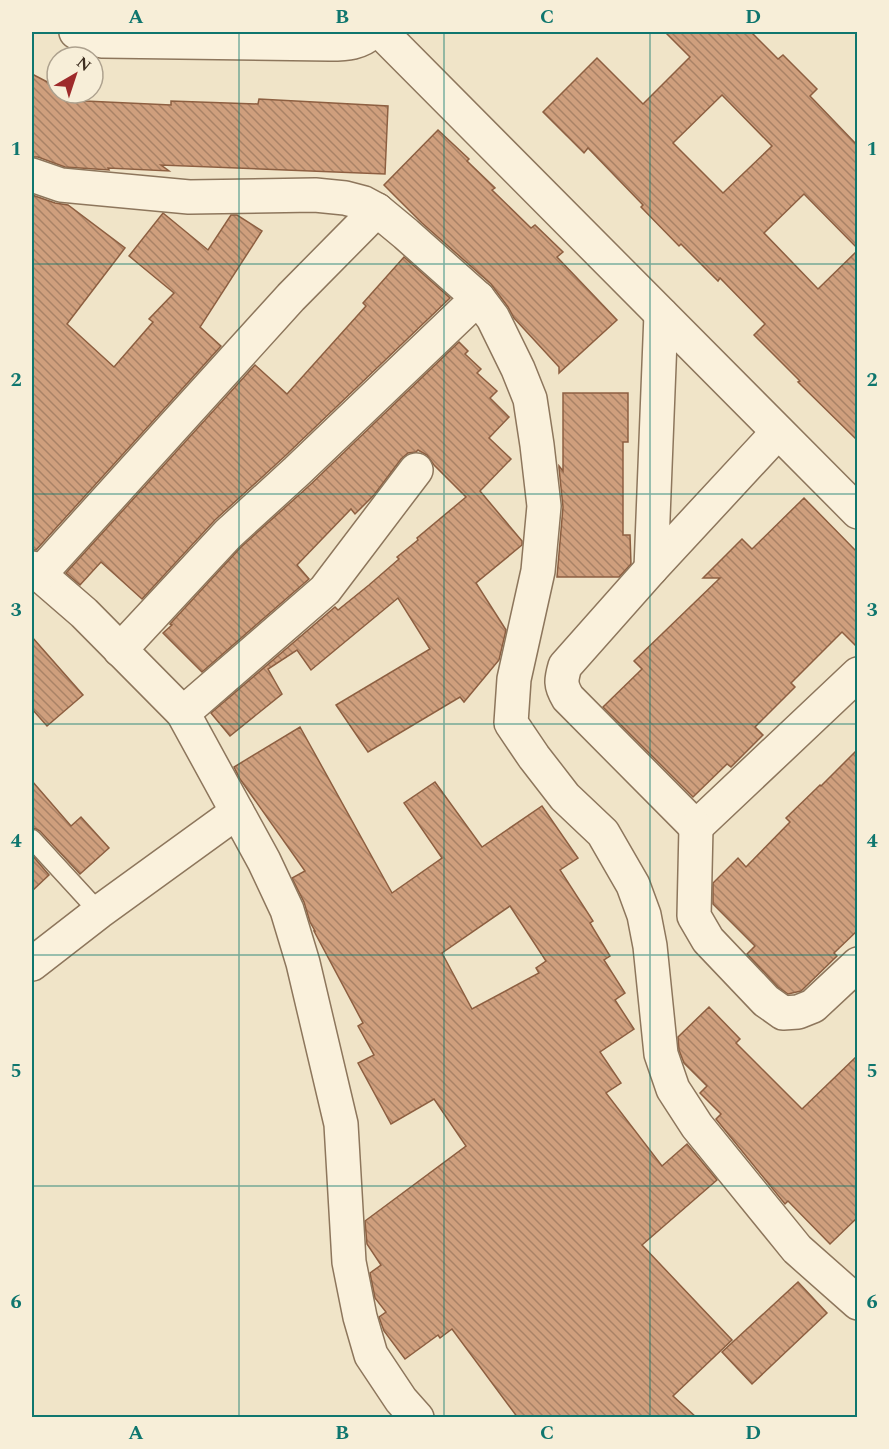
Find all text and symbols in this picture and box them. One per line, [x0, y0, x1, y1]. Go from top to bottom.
text: A [128, 2, 144, 32]
text: B [335, 2, 349, 32]
text: C [540, 2, 554, 32]
text: D [745, 2, 761, 32]
north arrow [45, 45, 105, 105]
text: N [71, 51, 96, 78]
text: 1 [10, 134, 22, 164]
text: 1 [866, 134, 878, 164]
text: 2 [10, 365, 22, 395]
text: 2 [866, 365, 878, 395]
text: 3 [10, 595, 22, 625]
text: 3 [866, 595, 878, 625]
text: 4 [10, 826, 22, 856]
text: 4 [866, 826, 878, 856]
text: 5 [10, 1056, 22, 1086]
text: 5 [866, 1056, 878, 1086]
text: 6 [10, 1287, 22, 1317]
text: 6 [866, 1287, 878, 1317]
text: A [128, 1418, 144, 1448]
text: B [335, 1418, 349, 1448]
text: C [540, 1418, 554, 1448]
text: D [745, 1418, 761, 1448]

